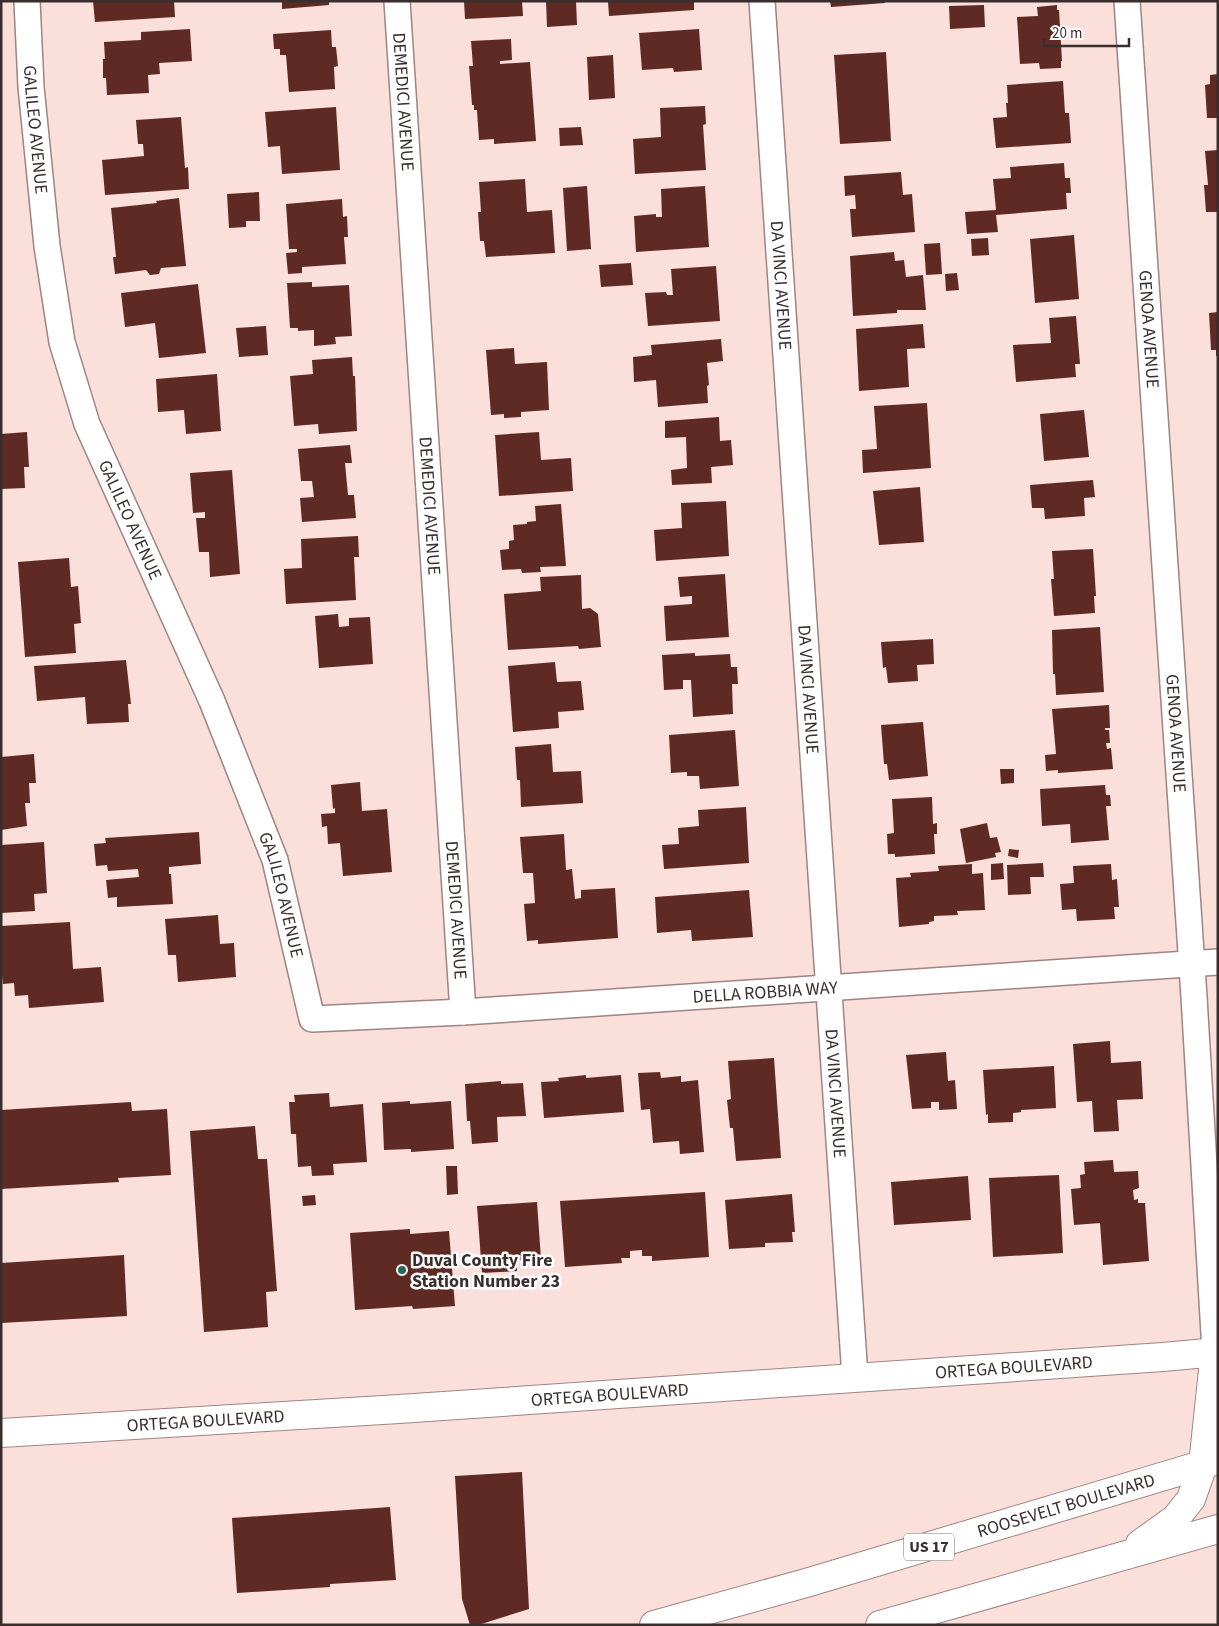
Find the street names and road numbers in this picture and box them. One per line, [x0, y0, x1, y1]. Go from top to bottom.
street label: DEMEDICI AVENUE [387, 32, 421, 172]
street label: GALILEO AVENUE [18, 65, 54, 195]
street label: DA VINCI AVENUE [764, 220, 798, 351]
street label: GENOA AVENUE [1133, 269, 1166, 389]
street label: DEMEDICI AVENUE [413, 436, 447, 576]
street label: GALILEO AVENUE [92, 456, 168, 584]
street label: DA VINCI AVENUE [792, 624, 825, 755]
street label: GENOA AVENUE [1160, 673, 1193, 793]
street label: GALILEO AVENUE [253, 828, 310, 960]
street label: DEMEDICI AVENUE [439, 840, 473, 980]
street label: DELLA ROBBIA WAY [692, 975, 839, 1009]
street label: DA VINCI AVENUE [819, 1028, 853, 1159]
street label: ORTEGA BOULEVARD [934, 1349, 1094, 1385]
street label: ORTEGA BOULEVARD [530, 1377, 690, 1412]
street label: ORTEGA BOULEVARD [126, 1403, 285, 1438]
street label: ROOSEVELT BOULEVARD [974, 1467, 1158, 1544]
road number: US 17 [904, 1534, 954, 1560]

